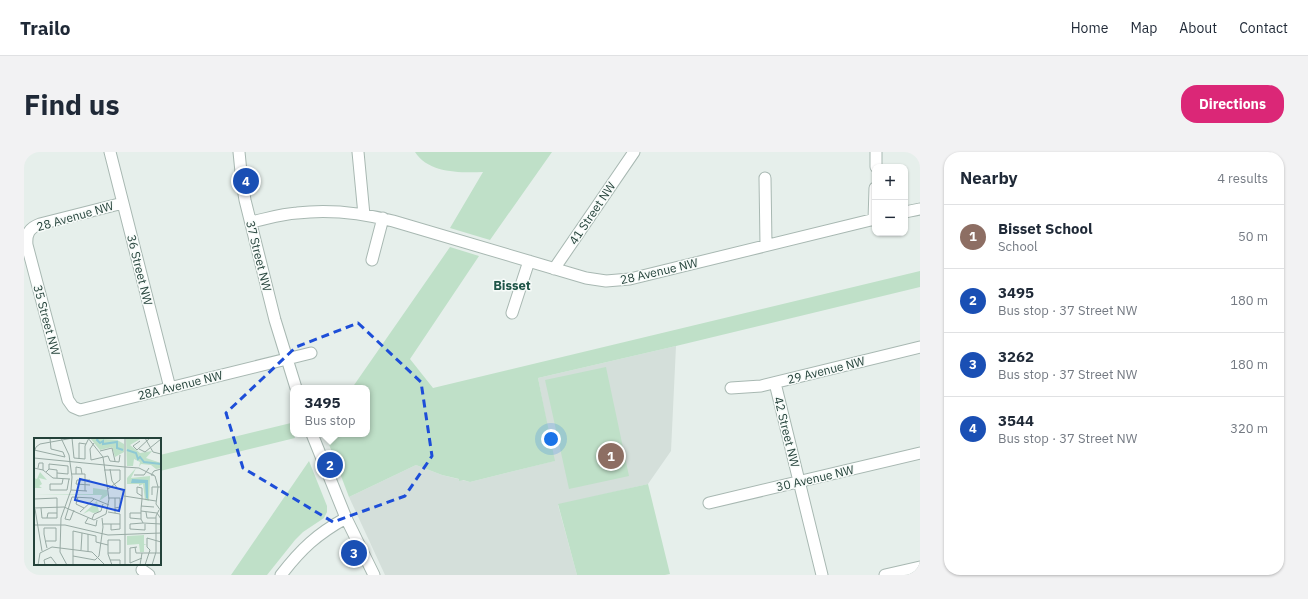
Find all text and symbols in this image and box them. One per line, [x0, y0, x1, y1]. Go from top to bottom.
text: Trailo [20, 16, 70, 40]
text: Home [1071, 19, 1108, 37]
text: Map [1130, 19, 1157, 37]
text: About [1179, 19, 1217, 37]
text: Contact [1239, 19, 1288, 37]
button: Directions [1181, 85, 1284, 123]
text: Find us [24, 86, 120, 123]
map controls [872, 164, 908, 236]
button: + [872, 164, 908, 200]
pin: 4 [233, 166, 259, 196]
text: Nearby [960, 167, 1018, 189]
text: 4 results [1217, 170, 1268, 187]
street label: 41 Street NW [566, 179, 619, 247]
street label: 28 Avenue NW [35, 198, 115, 234]
button: − [872, 200, 908, 236]
street label: 37 Street NW [243, 219, 275, 293]
text: Bisset School [998, 219, 1093, 238]
text: 1 [969, 228, 977, 245]
text: 50 m [1238, 228, 1268, 245]
street label: 36 Street NW [124, 233, 156, 307]
text: School [998, 238, 1038, 255]
street label: 28 Avenue NW [619, 255, 700, 287]
district label: Bisset [493, 277, 531, 294]
street label: 35 Street NW [30, 283, 64, 357]
text: 3495 [998, 283, 1034, 302]
text: 2 [969, 292, 977, 309]
text: 180 m [1230, 292, 1268, 309]
text: Bus stop · 37 Street NW [998, 302, 1137, 319]
text: 3262 [998, 347, 1034, 366]
street label: 29 Avenue NW [786, 353, 867, 387]
text: 3 [969, 356, 977, 373]
text: 180 m [1230, 356, 1268, 373]
text: Bus stop · 37 Street NW [998, 366, 1137, 383]
street label: 28A Avenue NW [136, 367, 224, 403]
popup [290, 385, 370, 437]
text: 3495 [305, 393, 341, 412]
street label: 42 Street NW [771, 395, 803, 469]
text: 3544 [998, 411, 1034, 430]
text: Bus stop [305, 412, 355, 429]
text: 4 [969, 420, 977, 437]
text: 320 m [1230, 420, 1268, 437]
your location [541, 429, 561, 449]
text: Bus stop · 37 Street NW [998, 430, 1137, 447]
inset map [34, 438, 161, 565]
pin: 1 [598, 441, 624, 471]
pin: 2 [317, 450, 343, 480]
street label: 30 Avenue NW [775, 462, 856, 494]
pin: 3 [341, 538, 367, 568]

